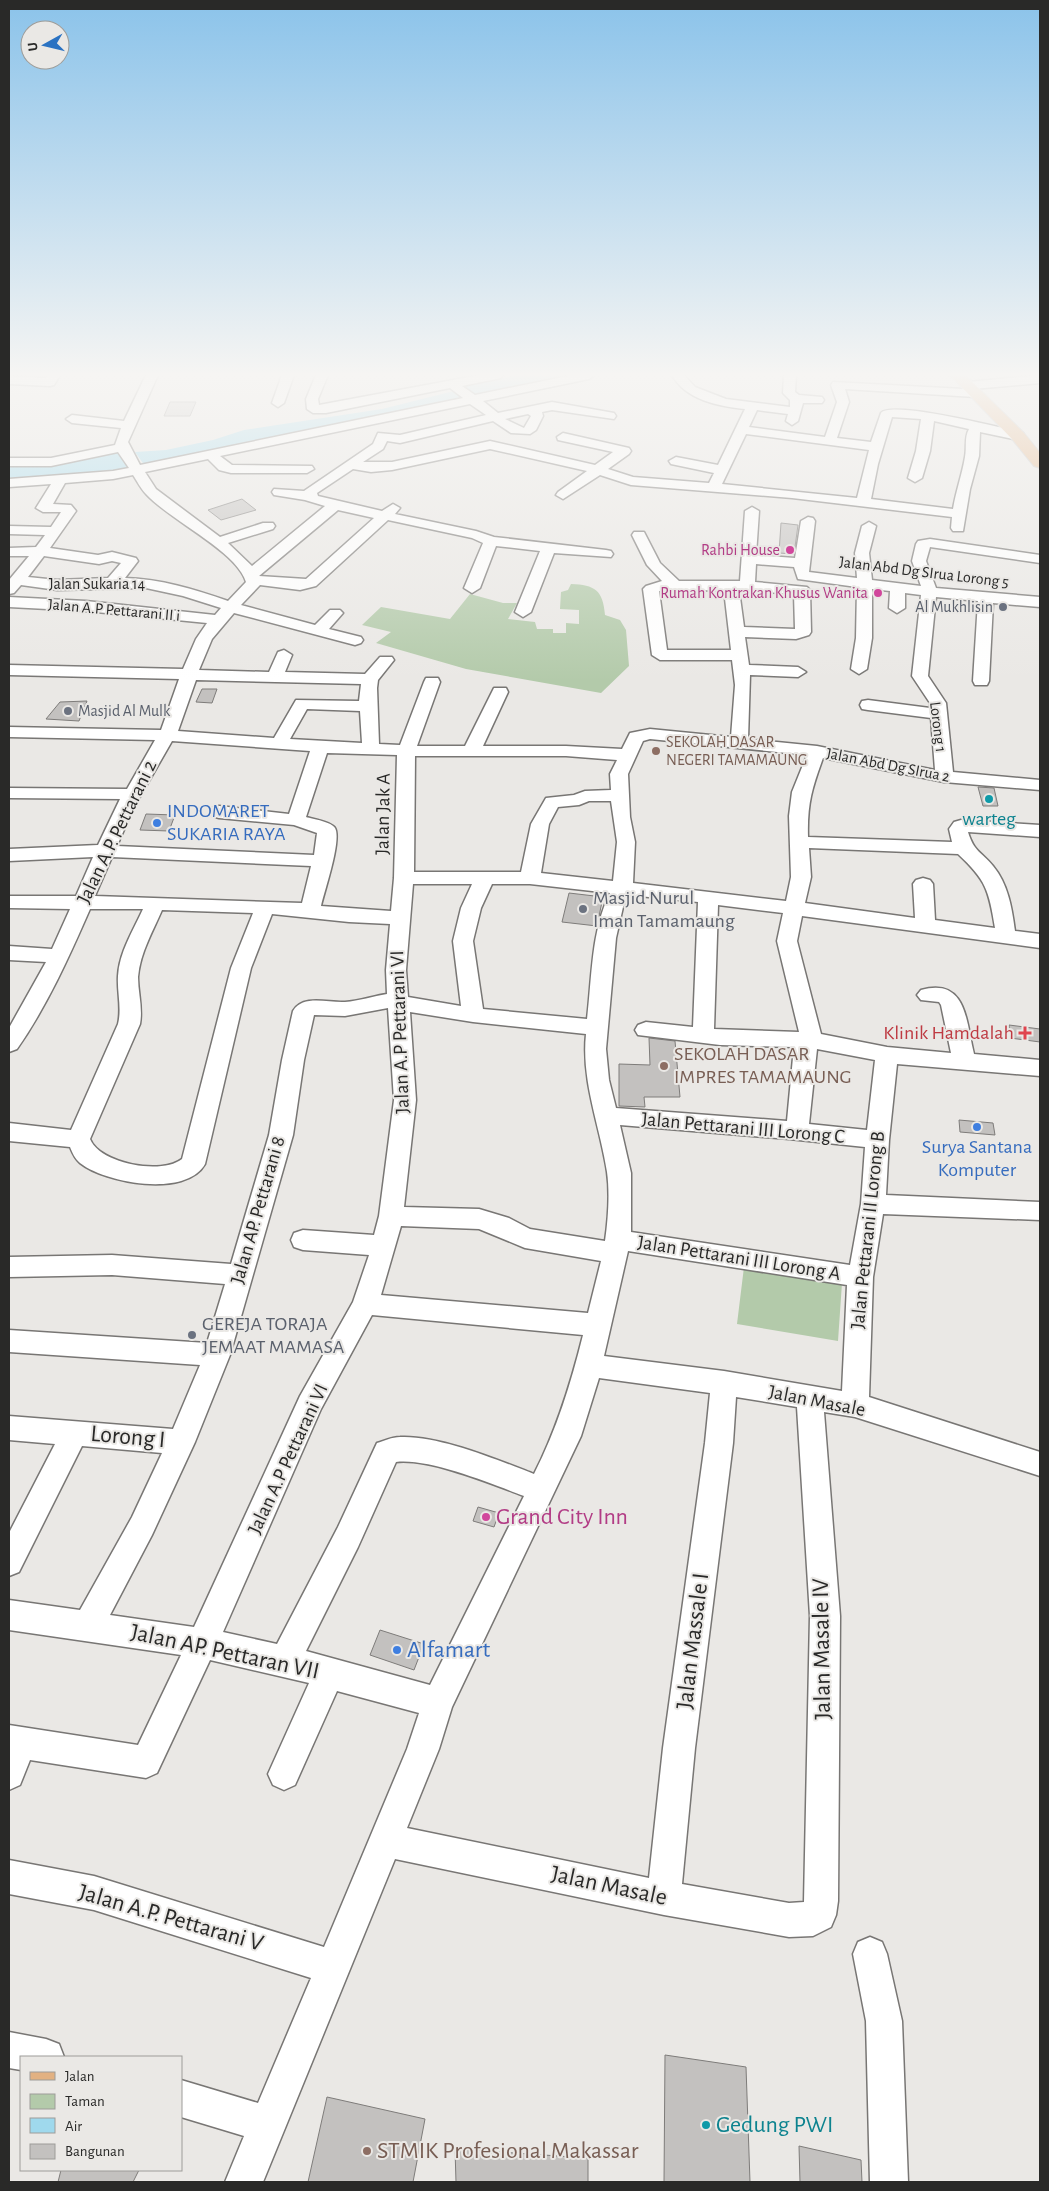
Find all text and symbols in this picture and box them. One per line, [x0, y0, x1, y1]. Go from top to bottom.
north arrow [20, 20, 70, 70]
text: U [26, 41, 41, 52]
place label: Rahbi House [701, 542, 780, 558]
marker: Rahbi House [784, 544, 796, 556]
street label: Jalan Abd Dg SIrua Lorong 5 [838, 554, 1010, 590]
street label: Jalan Sukaria 14 [49, 576, 145, 592]
place label: Rumah Kontrakan Khusus Wanita [660, 585, 868, 601]
marker: Rumah Kontrakan Khusus Wanita [872, 587, 884, 599]
street label: Jalan A.P Pettarani II i [47, 596, 181, 624]
place label: Al Mukhlisin [915, 599, 993, 615]
marker: Al Mukhlisin [997, 601, 1009, 613]
street label: Lorong 1 [927, 701, 949, 753]
place label: Masjid Al Mulk [78, 703, 171, 720]
marker: Masjid Al Mulk [62, 705, 74, 717]
place label: SEKOLAH DASAR NEGERI TAMAMAUNG [666, 734, 807, 768]
marker: SEKOLAH DASAR NEGERI TAMAMAUNG [650, 745, 662, 757]
street label: Jalan Abd Dg SIrua 2 [825, 745, 951, 785]
street label: Jalan A.P. Pettarani 2 [74, 757, 160, 907]
street label: Jalan Jak A [372, 773, 394, 855]
marker: warteg [983, 793, 995, 805]
place label: INDOMARET SUKARIA RAYA [167, 801, 286, 844]
place label: warteg [962, 809, 1016, 829]
marker: INDOMARET SUKARIA RAYA [151, 817, 163, 829]
place label: Masjid Nurul Iman Tamamaung [593, 888, 735, 931]
marker: Masjid Nurul Iman Tamamaung [577, 903, 589, 915]
street label: Jalan A.P Pettarani VI [387, 950, 413, 1114]
place label: Klinik Hamdalah [883, 1023, 1014, 1043]
marker: Klinik Hamdalah [1018, 1026, 1032, 1040]
place label: SEKOLAH DASAR IMPRES TAMAMAUNG [674, 1044, 851, 1087]
marker: SEKOLAH DASAR IMPRES TAMAMAUNG [658, 1060, 670, 1072]
street label: Jalan Pettarani III Lorong C [641, 1109, 845, 1147]
marker: Surya Santana Komputer [971, 1121, 983, 1133]
street label: Jalan Pettarani II Lorong B [848, 1130, 888, 1330]
street label: Jalan AP. Pettarani 8 [227, 1134, 289, 1286]
place label: Surya Santana Komputer [922, 1137, 1032, 1180]
street label: Jalan Pettarani III Lorong A [636, 1232, 842, 1284]
place label: GEREJA TORAJA JEMAAT MAMASA [202, 1314, 345, 1357]
marker: GEREJA TORAJA JEMAAT MAMASA [186, 1329, 198, 1341]
street label: Jalan A.P Pettarani VI [244, 1381, 332, 1537]
street label: Jalan Masale [767, 1382, 867, 1420]
street label: Lorong I [90, 1422, 166, 1452]
place label: Grand City Inn [496, 1505, 628, 1529]
marker: Grand City Inn [480, 1511, 492, 1523]
street label: Jalan Massale I [673, 1571, 713, 1711]
street label: Jalan Masale IV [809, 1578, 835, 1720]
street label: Jalan AP. Pettaran VII [128, 1620, 322, 1684]
place label: Alfamart [407, 1638, 490, 1662]
marker: Alfamart [391, 1644, 403, 1656]
street label: Jalan Masale [549, 1862, 669, 1910]
street label: Jalan A.P. Pettarani V [76, 1880, 266, 1956]
legend [20, 2056, 182, 2171]
text: Jalan [65, 2069, 95, 2084]
text: Taman [65, 2094, 105, 2109]
place label: Gedung PWI [716, 2113, 833, 2137]
text: Air [65, 2119, 82, 2134]
marker: Gedung PWI [700, 2119, 712, 2131]
place label: STMIK Profesional Makassar [377, 2139, 639, 2163]
text: Bangunan [65, 2144, 125, 2159]
marker: STMIK Profesional Makassar [361, 2145, 373, 2157]

